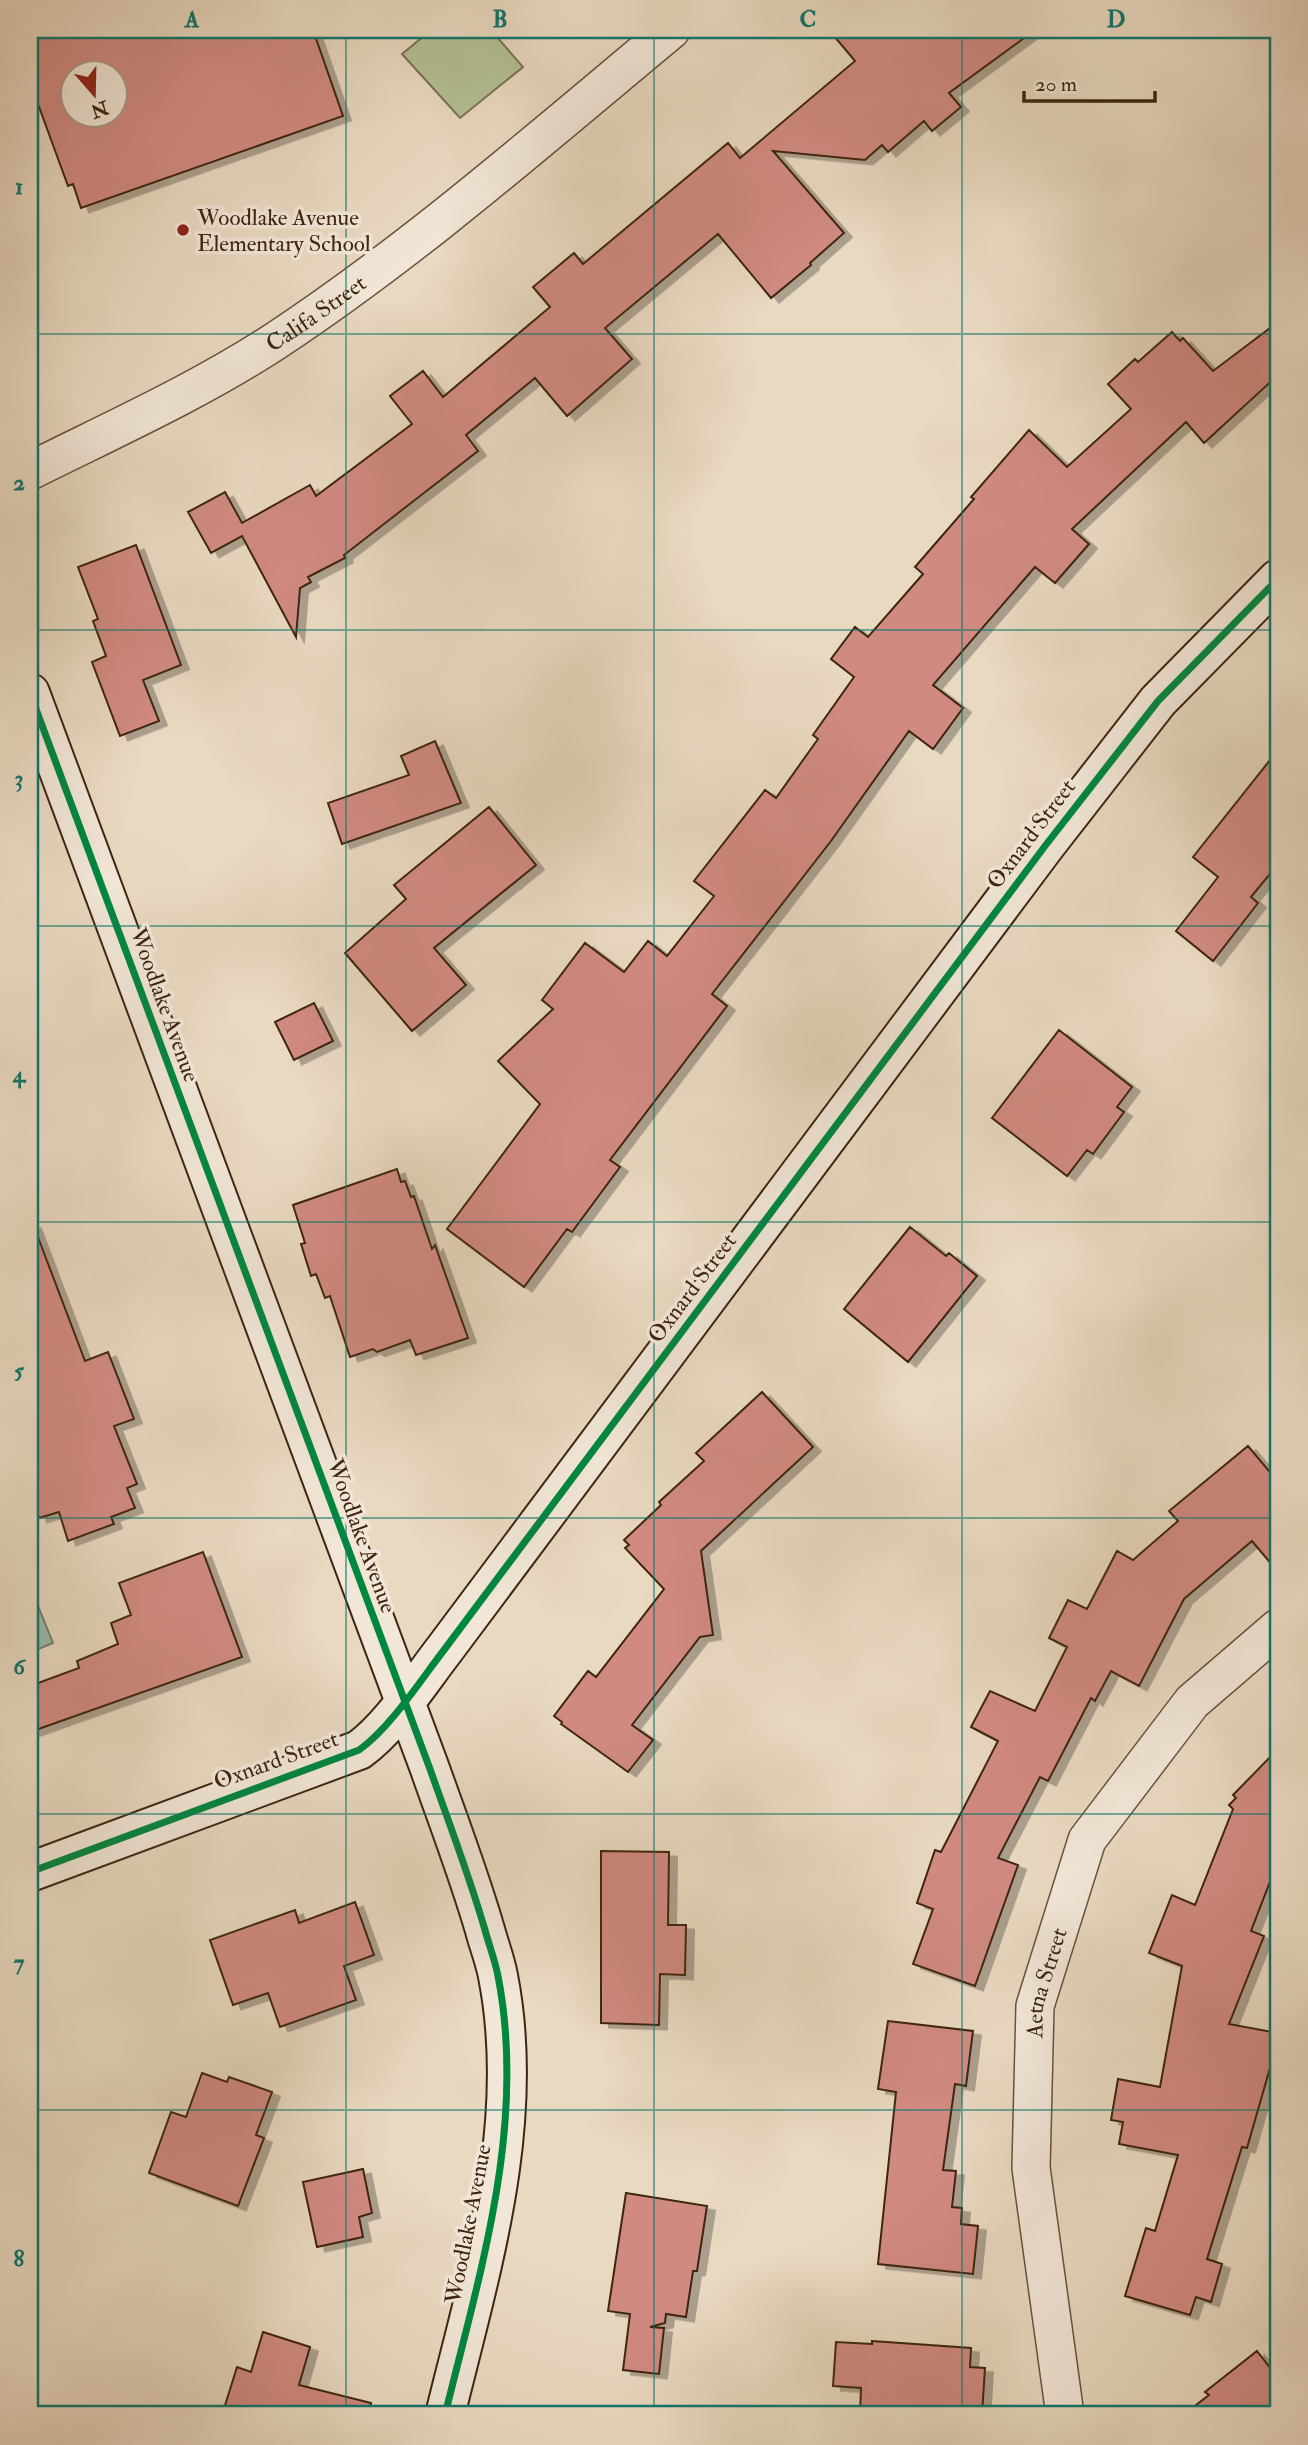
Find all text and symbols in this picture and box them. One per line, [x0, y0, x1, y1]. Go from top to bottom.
text: A [184, 5, 200, 34]
text: B [492, 5, 508, 34]
text: C [800, 5, 816, 34]
text: D [1107, 5, 1125, 34]
north arrow [60, 60, 130, 130]
scale bar [1024, 60, 1156, 104]
text: 20 m [1035, 71, 1077, 98]
text: N [86, 95, 113, 124]
text: 1 [15, 172, 23, 201]
place label: Woodlake Avenue Elementary School [196, 203, 371, 258]
marker: Woodlake Avenue Elementary School [175, 222, 191, 238]
street label: Califa Street [260, 268, 372, 358]
text: 2 [13, 468, 25, 497]
text: 3 [15, 764, 23, 793]
street label: Oxnard Street [980, 773, 1082, 895]
street label: Woodlake Avenue [123, 923, 206, 1086]
text: 4 [12, 1060, 27, 1089]
street label: Oxnard Street [641, 1227, 743, 1349]
text: 5 [14, 1356, 25, 1385]
street label: Woodlake Avenue [320, 1454, 403, 1617]
text: 6 [13, 1652, 27, 1681]
street label: Oxnard Street [210, 1724, 342, 1796]
street label: Aetna Street [1020, 1924, 1073, 2039]
text: 7 [14, 1948, 25, 1977]
street label: Woodlake Avenue [438, 2141, 498, 2307]
text: 8 [14, 2244, 25, 2273]

